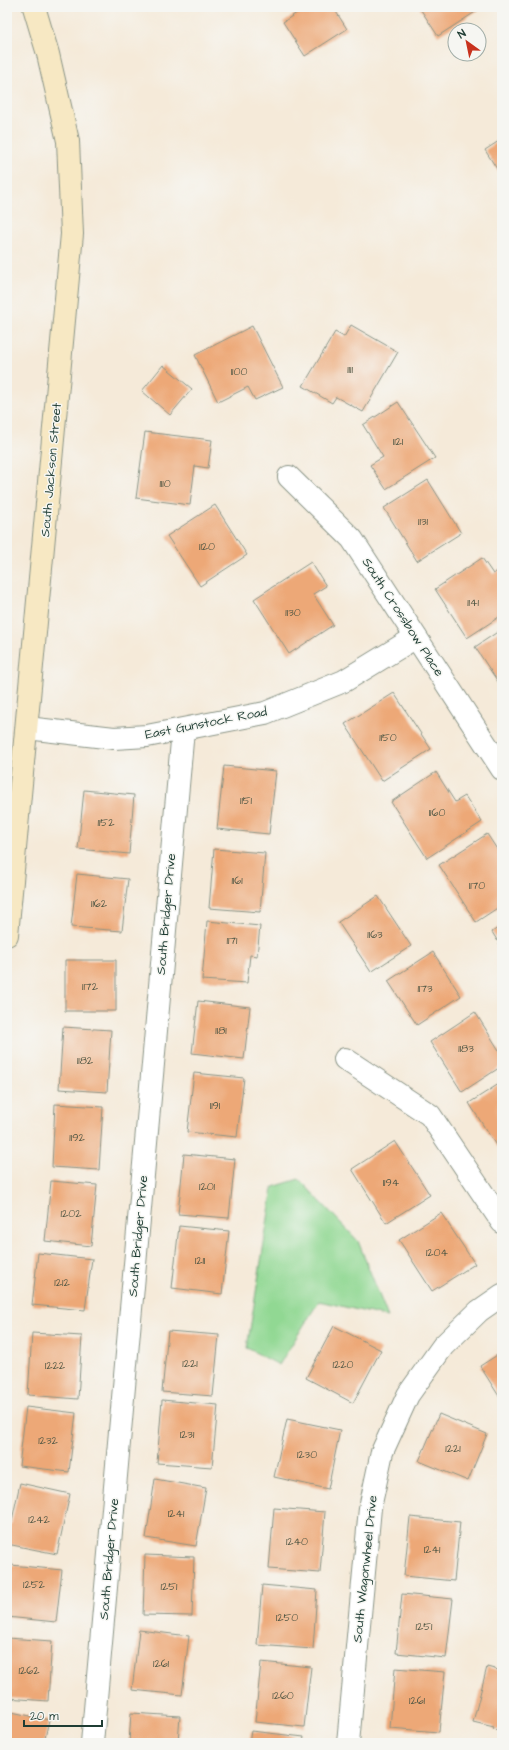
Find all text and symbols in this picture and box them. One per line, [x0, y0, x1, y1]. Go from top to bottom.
north arrow [447, 22, 487, 62]
text: N [455, 26, 469, 42]
house number: 1111 [347, 362, 353, 377]
house number: 1100 [231, 364, 247, 379]
street label: South Jackson Street [36, 401, 66, 538]
house number: 1121 [393, 434, 404, 449]
house number: 1110 [159, 476, 171, 491]
house number: 1131 [418, 514, 428, 529]
house number: 1120 [199, 539, 215, 554]
street label: South Crossbow Place [358, 554, 448, 680]
house number: 1141 [467, 595, 479, 610]
house number: 1130 [285, 605, 301, 620]
street label: East Gunstock Road [144, 702, 269, 744]
house number: 1150 [379, 730, 397, 745]
house number: 1151 [240, 793, 253, 808]
house number: 1160 [429, 805, 445, 820]
house number: 1152 [98, 815, 115, 830]
street label: South Bridger Drive [152, 853, 181, 975]
house number: 1161 [231, 873, 243, 888]
house number: 1170 [469, 878, 485, 893]
house number: 1162 [91, 896, 108, 911]
house number: 1163 [367, 927, 383, 942]
house number: 1171 [227, 933, 238, 948]
house number: 1172 [82, 979, 99, 994]
house number: 1173 [417, 981, 433, 996]
house number: 1181 [215, 1023, 227, 1038]
house number: 1183 [458, 1041, 474, 1056]
house number: 1182 [77, 1053, 94, 1068]
house number: 1191 [210, 1098, 221, 1113]
house number: 1192 [69, 1130, 85, 1145]
street label: South Bridger Drive [124, 1175, 153, 1297]
house number: 1194 [383, 1175, 400, 1190]
house number: 1201 [199, 1179, 216, 1194]
house number: 1202 [61, 1206, 82, 1221]
house number: 1204 [426, 1245, 449, 1260]
house number: 1211 [195, 1253, 206, 1268]
house number: 1212 [54, 1275, 70, 1290]
house number: 1221 [182, 1356, 198, 1371]
house number: 1220 [333, 1357, 354, 1372]
house number: 1222 [45, 1358, 66, 1373]
house number: 1231 [180, 1427, 195, 1442]
house number: 1232 [38, 1433, 59, 1448]
house number: 1221 [445, 1441, 461, 1456]
house number: 1230 [297, 1447, 317, 1462]
street label: South Wagonwheel Drive [348, 1494, 383, 1644]
street label: South Bridger Drive [95, 1498, 124, 1620]
house number: 1241 [168, 1506, 185, 1521]
house number: 1242 [28, 1512, 50, 1527]
house number: 1240 [286, 1534, 308, 1549]
house number: 1241 [424, 1542, 441, 1557]
house number: 1252 [23, 1577, 46, 1592]
house number: 1251 [161, 1579, 178, 1594]
house number: 1250 [276, 1610, 298, 1625]
house number: 1251 [416, 1619, 433, 1634]
house number: 1261 [153, 1656, 170, 1671]
house number: 1262 [19, 1663, 40, 1678]
house number: 1260 [272, 1688, 294, 1703]
house number: 1261 [409, 1693, 426, 1708]
scale bar [24, 1702, 102, 1728]
text: 20 m [30, 1708, 59, 1725]

